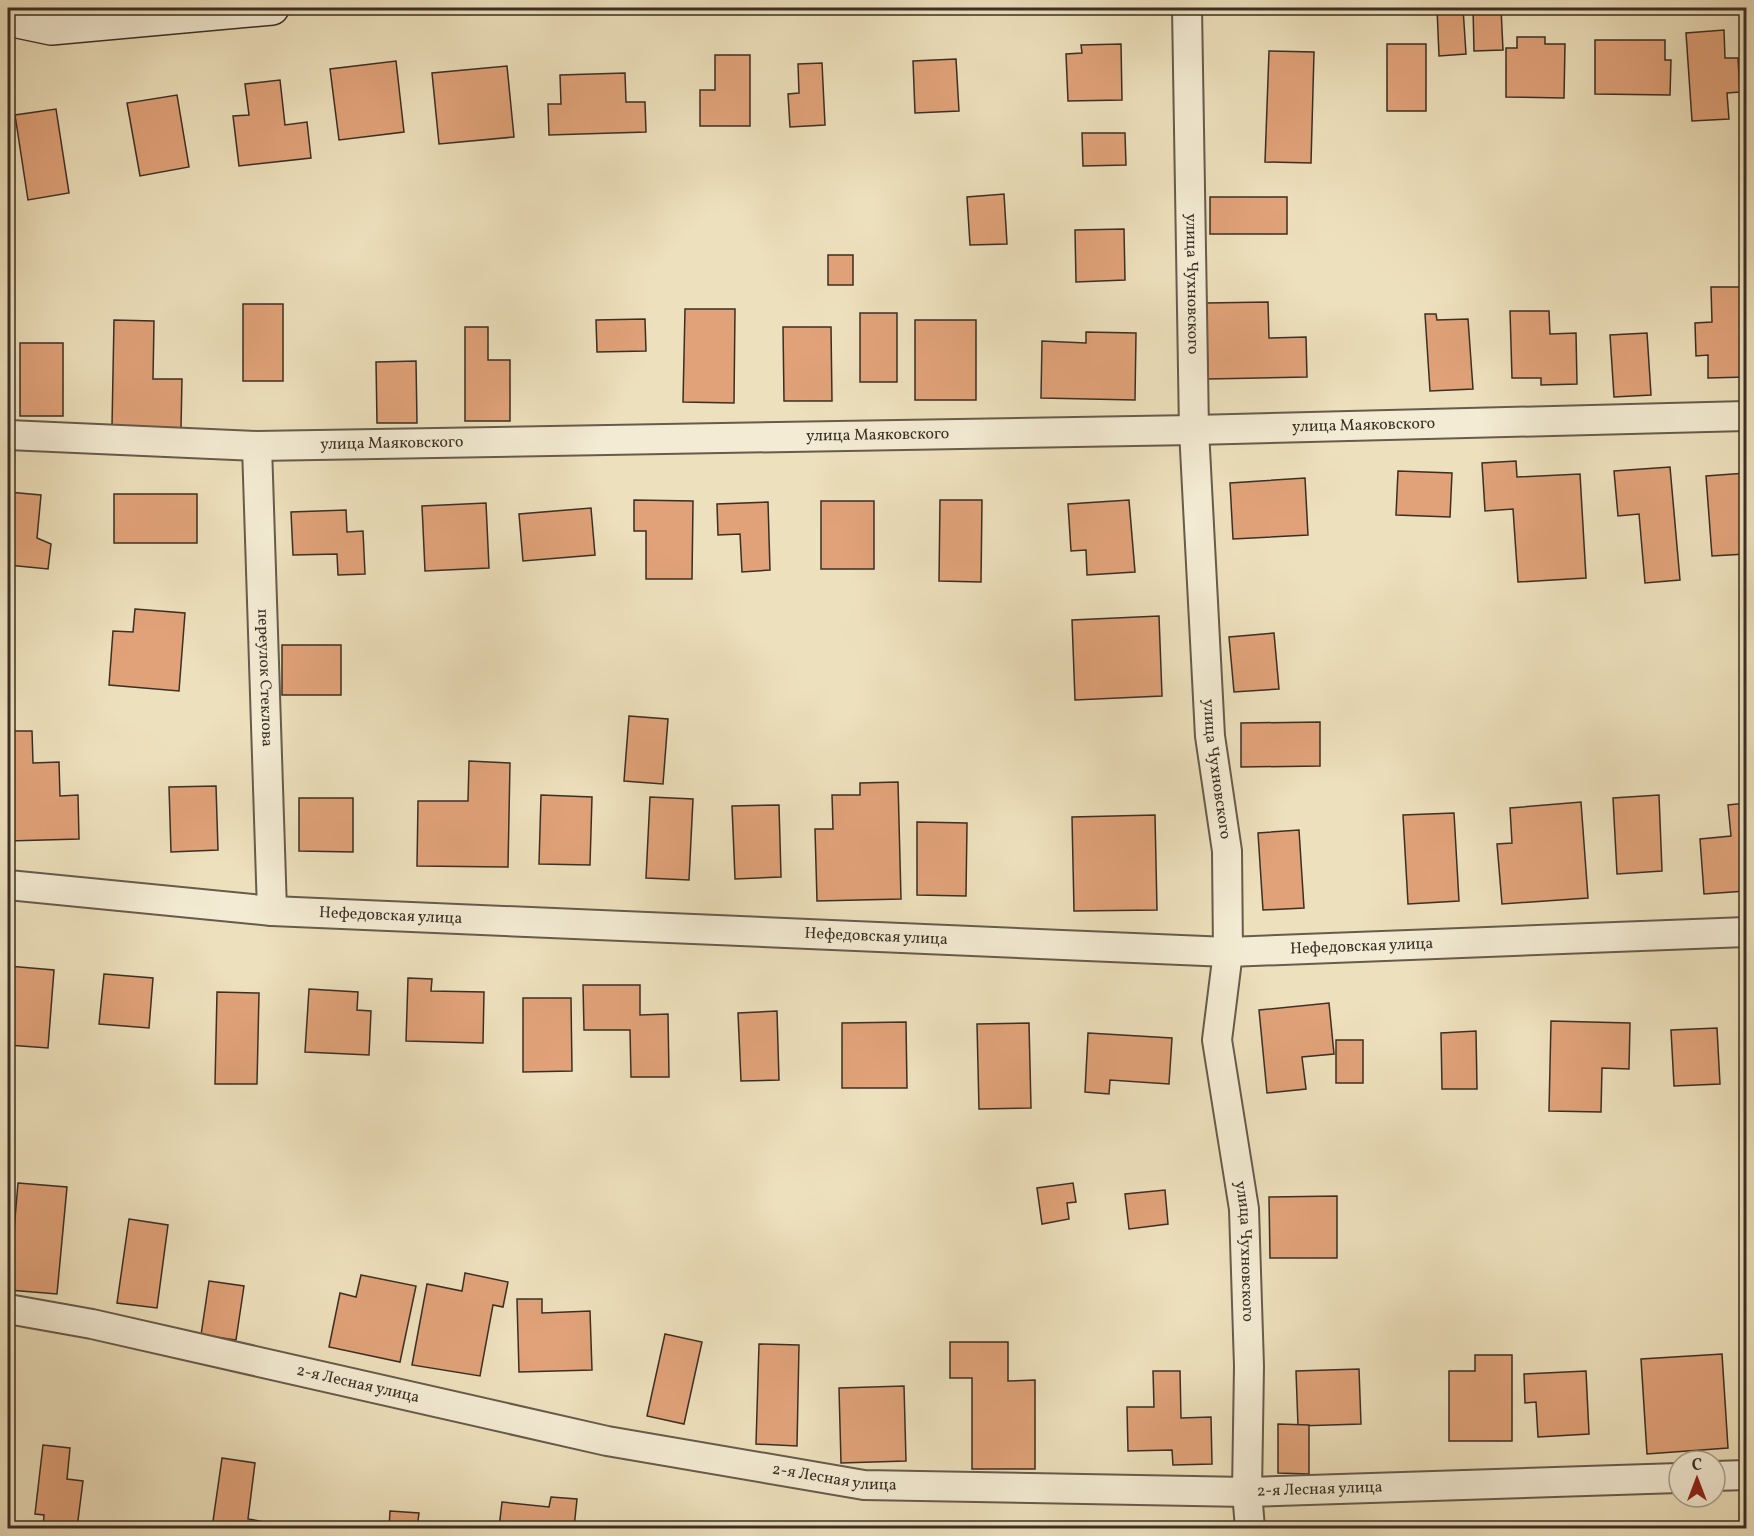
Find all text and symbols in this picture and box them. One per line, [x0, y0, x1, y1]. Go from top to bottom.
street label: улица Чухновского [1179, 213, 1204, 355]
street label: улица Маяковского [1292, 413, 1435, 439]
street label: улица Маяковского [806, 423, 949, 448]
street label: улица Маяковского [320, 431, 464, 456]
street label: переулок Стеклова [251, 609, 278, 747]
street label: улица Чухновского [1197, 698, 1236, 841]
street label: Нефедовская улица [318, 902, 463, 930]
street label: Нефедовская улица [804, 923, 948, 951]
street label: Нефедовская улица [1290, 933, 1434, 961]
street label: улица Чухновского [1229, 1179, 1259, 1322]
street label: 2-я Лесная улица [294, 1360, 422, 1409]
north arrow [1667, 1449, 1727, 1509]
text: С [1692, 1455, 1702, 1477]
street label: 2-я Лесная улица [770, 1458, 897, 1497]
street label: 2-я Лесная улица [1256, 1477, 1383, 1503]

